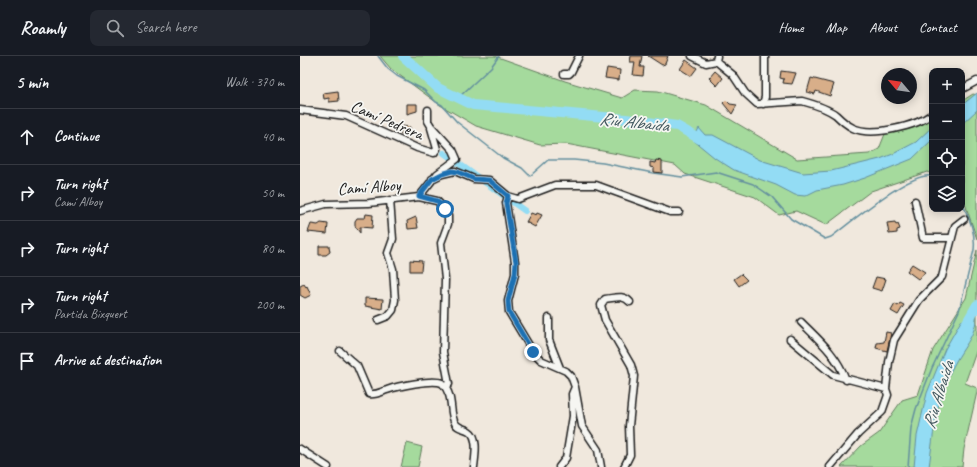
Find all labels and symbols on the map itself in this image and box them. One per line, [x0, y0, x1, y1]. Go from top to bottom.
north arrow [881, 68, 917, 104]
street label: Camí Pedrera [348, 95, 428, 145]
water label: Riu Albaida [599, 107, 671, 137]
street label: Camí Alboy [337, 174, 402, 200]
route start [436, 200, 454, 218]
route end [524, 343, 542, 361]
water label: Riu Albaida [917, 357, 959, 431]

